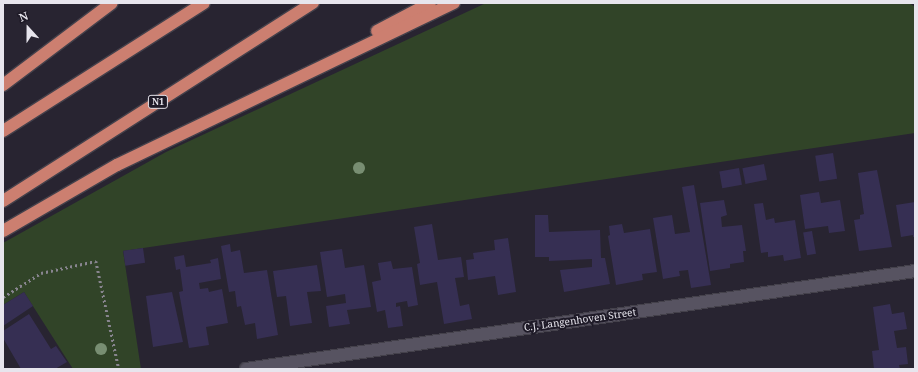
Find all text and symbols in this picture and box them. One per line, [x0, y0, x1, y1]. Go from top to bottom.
north arrow [8, 8, 48, 48]
text: N [17, 8, 30, 25]
road number: N1 [147, 95, 169, 109]
street label: C.J. Langenhoven Street [523, 306, 637, 334]

